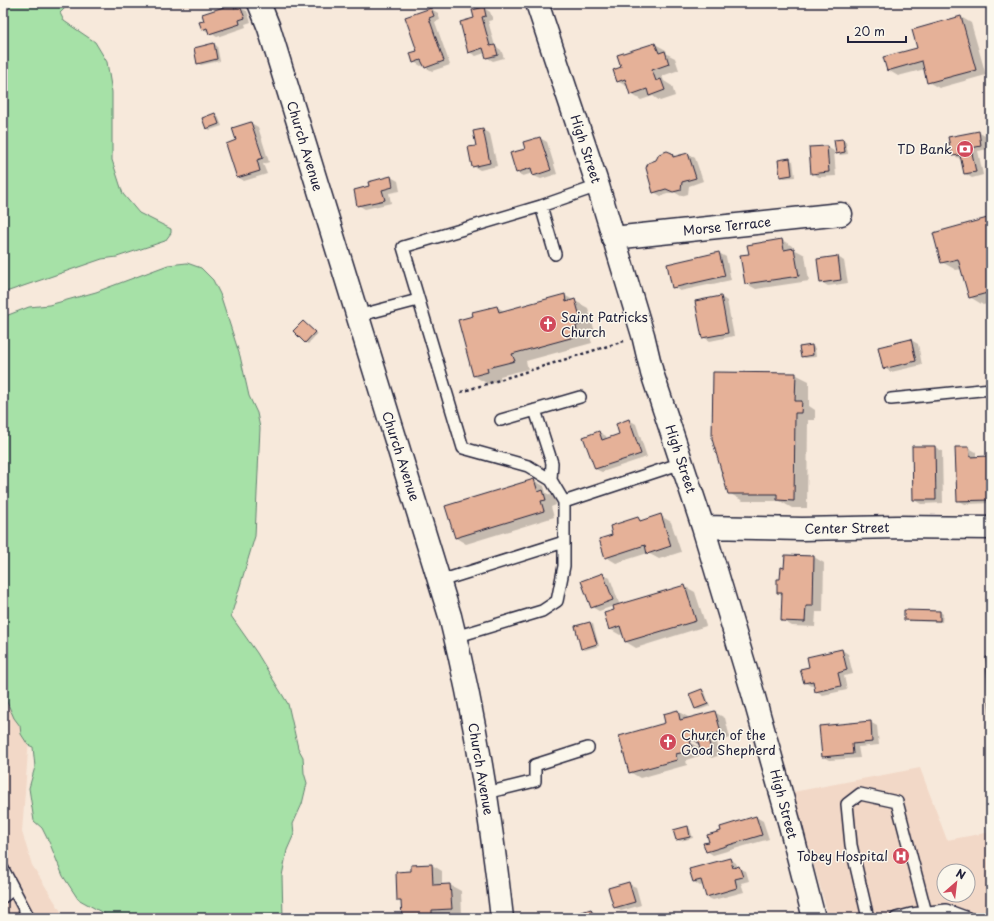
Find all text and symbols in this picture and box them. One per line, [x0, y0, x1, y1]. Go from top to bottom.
scale bar [848, 18, 906, 44]
text: 20 m [854, 22, 885, 40]
street label: Church Avenue [283, 98, 328, 193]
street label: High Street [566, 112, 606, 186]
place label: TD Bank [897, 139, 952, 158]
bank icon: TD Bank [955, 139, 975, 159]
street label: Morse Terrace [682, 211, 772, 240]
place label: Saint Patricks Church [561, 307, 648, 341]
church icon: Saint Patricks Church [538, 314, 558, 334]
street label: Church Avenue [378, 408, 425, 503]
street label: High Street [661, 422, 701, 496]
street label: Center Street [804, 517, 890, 538]
street label: Church Avenue [464, 721, 499, 817]
place label: Church of the Good Shepherd [681, 725, 776, 759]
church icon: Church of the Good Shepherd [658, 732, 678, 752]
street label: High Street [766, 767, 803, 841]
place label: Tobey Hospital [797, 846, 888, 865]
hospital icon: Tobey Hospital [891, 846, 911, 866]
north arrow [936, 863, 976, 903]
text: N [953, 864, 969, 883]

